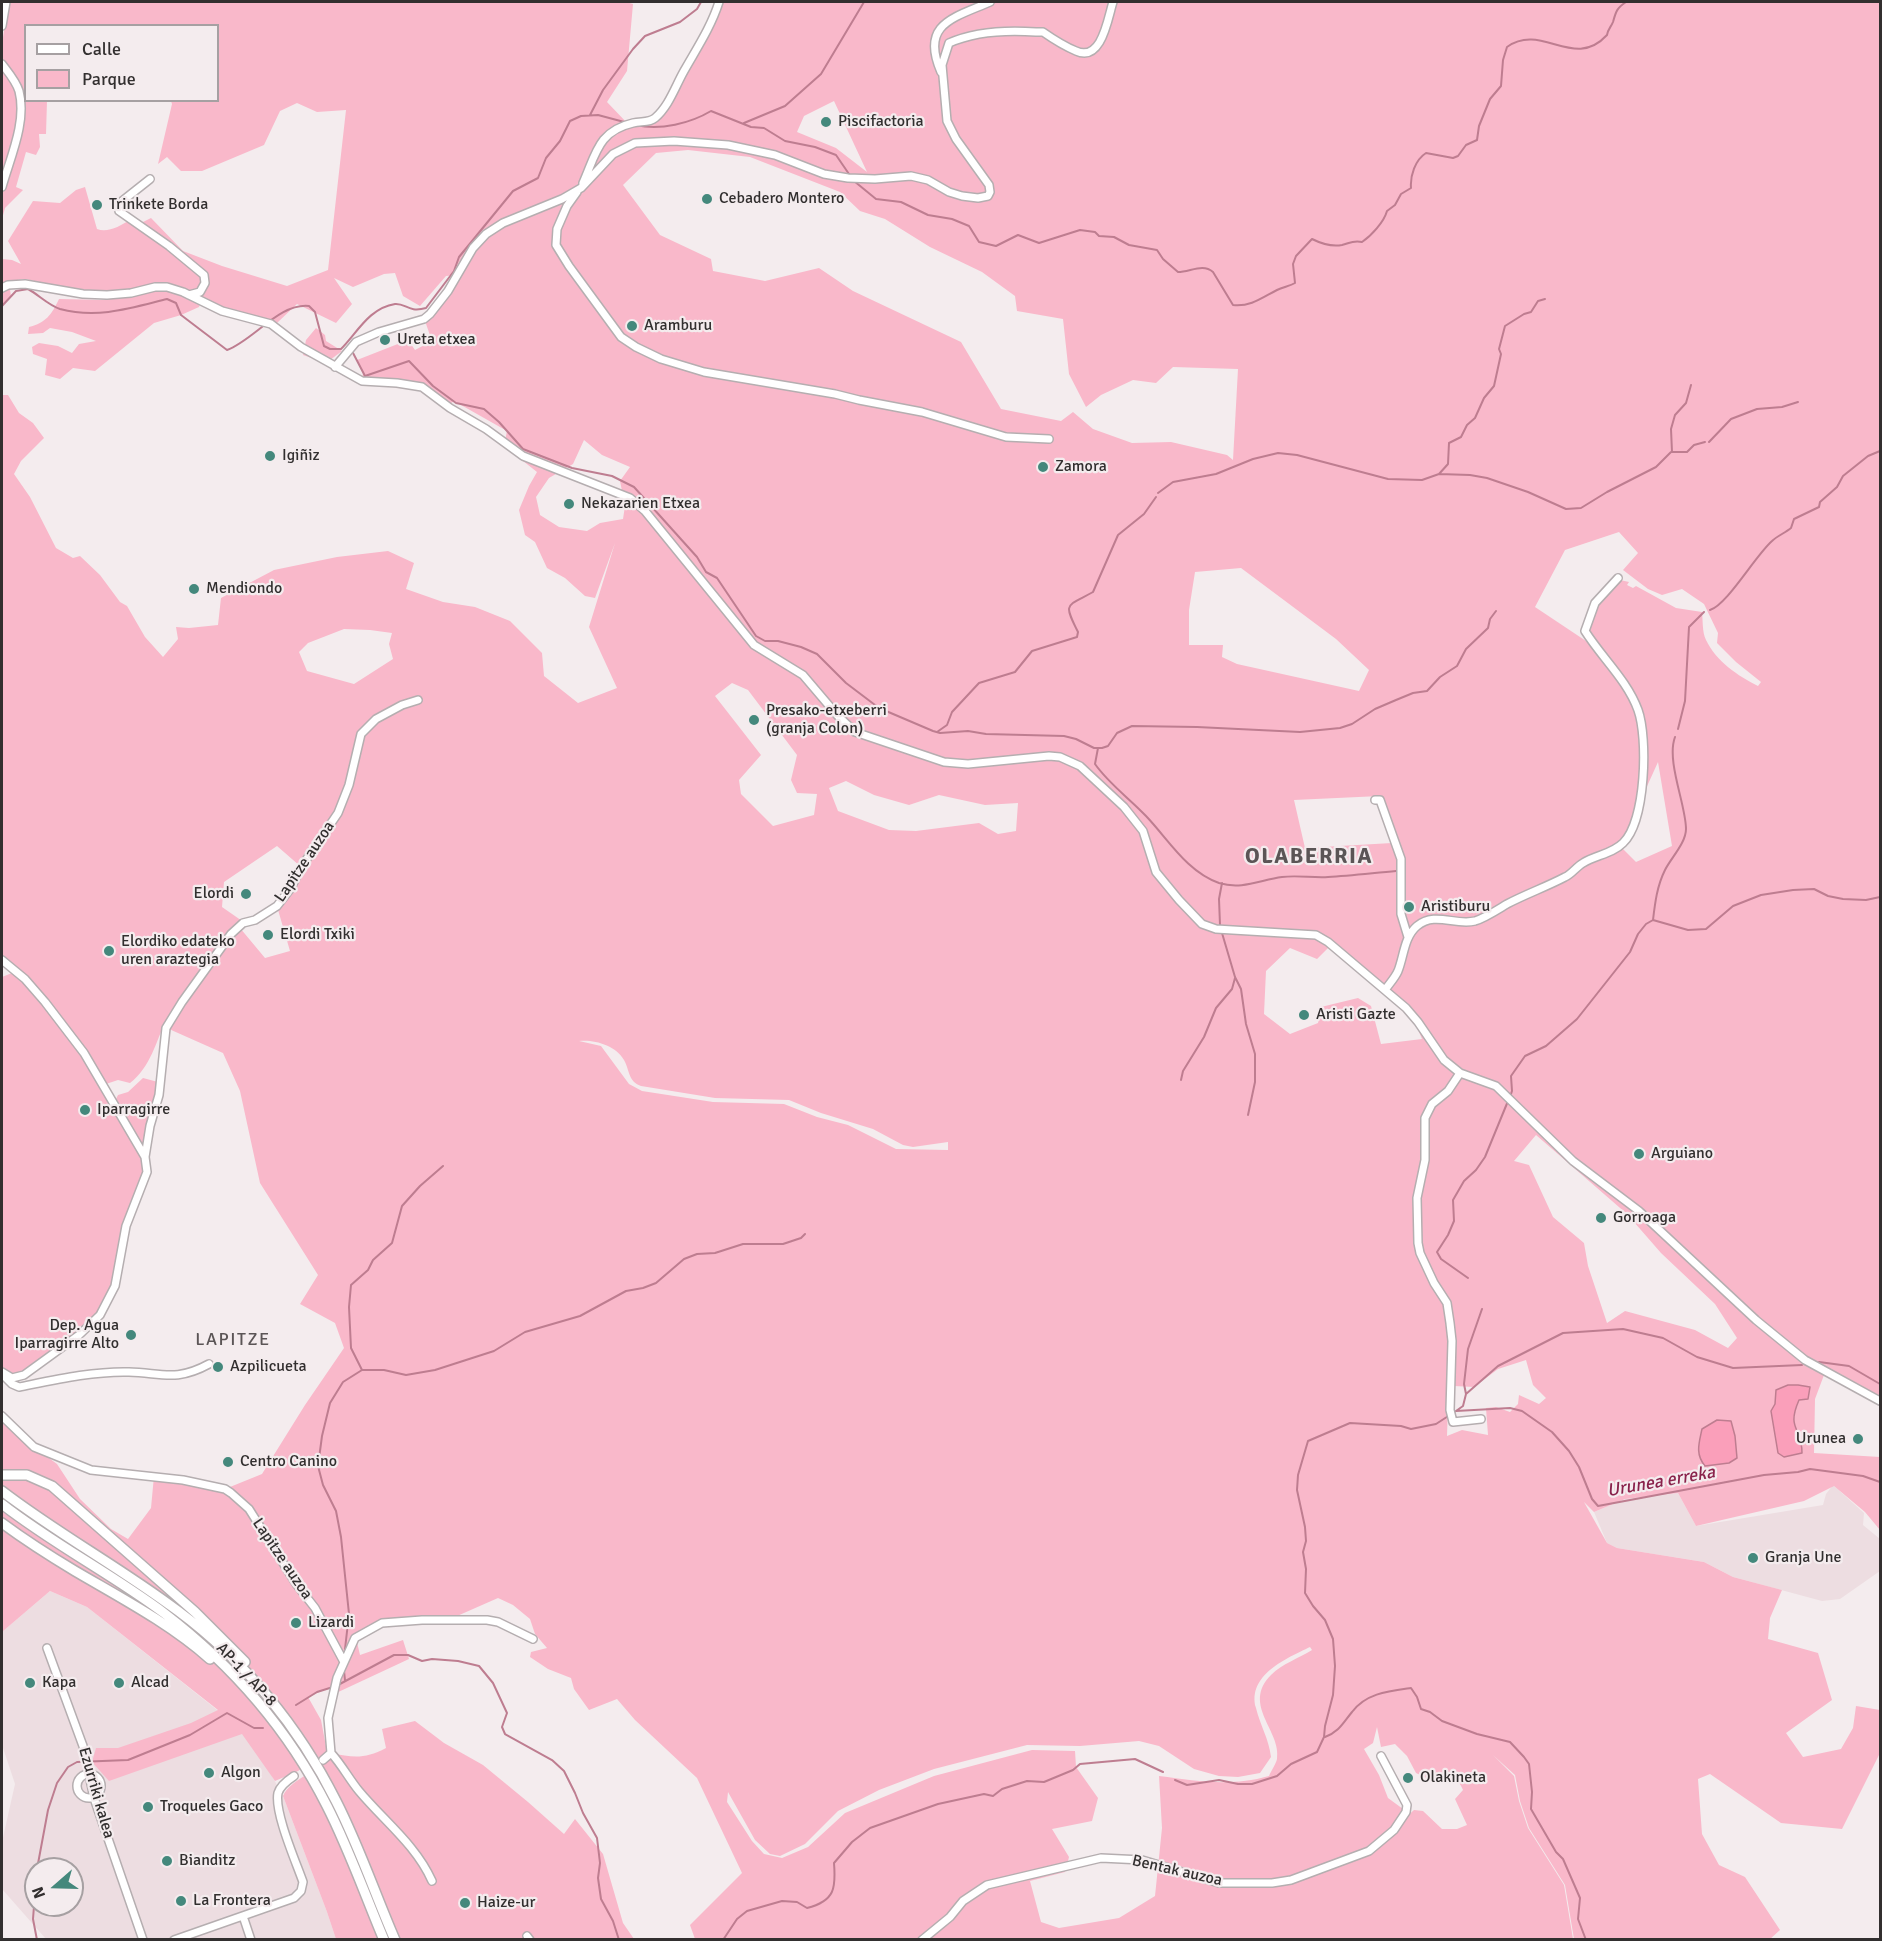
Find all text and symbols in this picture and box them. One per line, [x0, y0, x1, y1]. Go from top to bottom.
legend [24, 24, 219, 102]
text: Calle [82, 38, 121, 60]
text: Parque [82, 68, 136, 90]
place label: Piscifactoria [838, 112, 924, 132]
marker: Piscifactoria [819, 115, 833, 129]
place label: Cebadero Montero [719, 189, 844, 209]
marker: Cebadero Montero [700, 192, 714, 206]
place label: Trinkete Borda [109, 195, 208, 215]
marker: Trinkete Borda [90, 198, 104, 212]
place label: Aramburu [644, 316, 712, 336]
marker: Aramburu [625, 319, 639, 333]
place label: Ureta etxea [397, 330, 476, 350]
marker: Ureta etxea [378, 333, 392, 347]
place label: Igiñiz [282, 446, 320, 466]
marker: Igiñiz [263, 449, 277, 463]
place label: Zamora [1055, 457, 1107, 477]
marker: Zamora [1036, 460, 1050, 474]
place label: Nekazarien Etxea [581, 494, 700, 514]
marker: Nekazarien Etxea [562, 497, 576, 511]
place label: Mendiondo [206, 579, 282, 599]
marker: Mendiondo [187, 582, 201, 596]
place label: Presako-etxeberri (granja Colon) [766, 701, 887, 739]
marker: Presako-etxeberri (granja Colon) [747, 713, 761, 727]
street label: Lapitze auzoa [271, 818, 339, 906]
district label: OLABERRIA [1245, 844, 1373, 870]
place label: Elordi [194, 884, 234, 904]
marker: Elordi [239, 887, 253, 901]
place label: Aristiburu [1421, 897, 1490, 917]
marker: Aristiburu [1402, 900, 1416, 914]
place label: Elordi Txiki [280, 925, 355, 945]
marker: Elordi Txiki [261, 928, 275, 942]
place label: Elordiko edateko uren araztegia [121, 932, 235, 970]
marker: Elordiko edateko uren araztegia [102, 944, 116, 958]
place label: Aristi Gazte [1316, 1005, 1396, 1025]
marker: Aristi Gazte [1297, 1008, 1311, 1022]
place label: Iparragirre [97, 1100, 170, 1120]
marker: Iparragirre [78, 1103, 92, 1117]
place label: Arguiano [1651, 1144, 1713, 1164]
marker: Arguiano [1632, 1147, 1646, 1161]
place label: Gorroaga [1613, 1208, 1676, 1228]
marker: Gorroaga [1594, 1211, 1608, 1225]
place label: Dep. Agua Iparragirre Alto [14, 1316, 119, 1354]
marker: Dep. Agua Iparragirre Alto [124, 1328, 138, 1342]
district label: LAPITZE [195, 1329, 271, 1351]
place label: Azpilicueta [230, 1357, 307, 1377]
marker: Azpilicueta [211, 1360, 225, 1374]
place label: Urunea [1796, 1429, 1846, 1449]
marker: Urunea [1851, 1432, 1865, 1446]
place label: Centro Canino [240, 1452, 337, 1472]
marker: Centro Canino [221, 1455, 235, 1469]
water label: Urunea erreka [1605, 1462, 1717, 1502]
street label: Lapitze auzoa [248, 1515, 316, 1603]
place label: Granja Une [1765, 1548, 1841, 1568]
marker: Granja Une [1746, 1551, 1760, 1565]
place label: Lizardi [308, 1613, 354, 1633]
marker: Lizardi [289, 1616, 303, 1630]
street label: AP-1 / AP-8 [212, 1639, 280, 1711]
place label: Kapa [42, 1673, 76, 1693]
place label: Alcad [131, 1673, 169, 1693]
marker: Kapa [23, 1676, 37, 1690]
marker: Alcad [112, 1676, 126, 1690]
street label: Ezurriki kalea [74, 1745, 118, 1841]
place label: Algon [221, 1763, 261, 1783]
marker: Algon [202, 1766, 216, 1780]
place label: Olakineta [1420, 1768, 1486, 1788]
marker: Olakineta [1401, 1771, 1415, 1785]
place label: Troqueles Gaco [160, 1797, 263, 1817]
marker: Troqueles Gaco [141, 1800, 155, 1814]
place label: Bianditz [179, 1851, 236, 1871]
street label: Bentak auzoa [1130, 1851, 1224, 1891]
marker: Bianditz [160, 1854, 174, 1868]
north arrow [24, 1857, 84, 1917]
text: N [28, 1884, 50, 1901]
place label: La Frontera [193, 1891, 271, 1911]
place label: Haize-ur [477, 1893, 535, 1913]
marker: La Frontera [174, 1894, 188, 1908]
marker: Haize-ur [458, 1896, 472, 1910]

